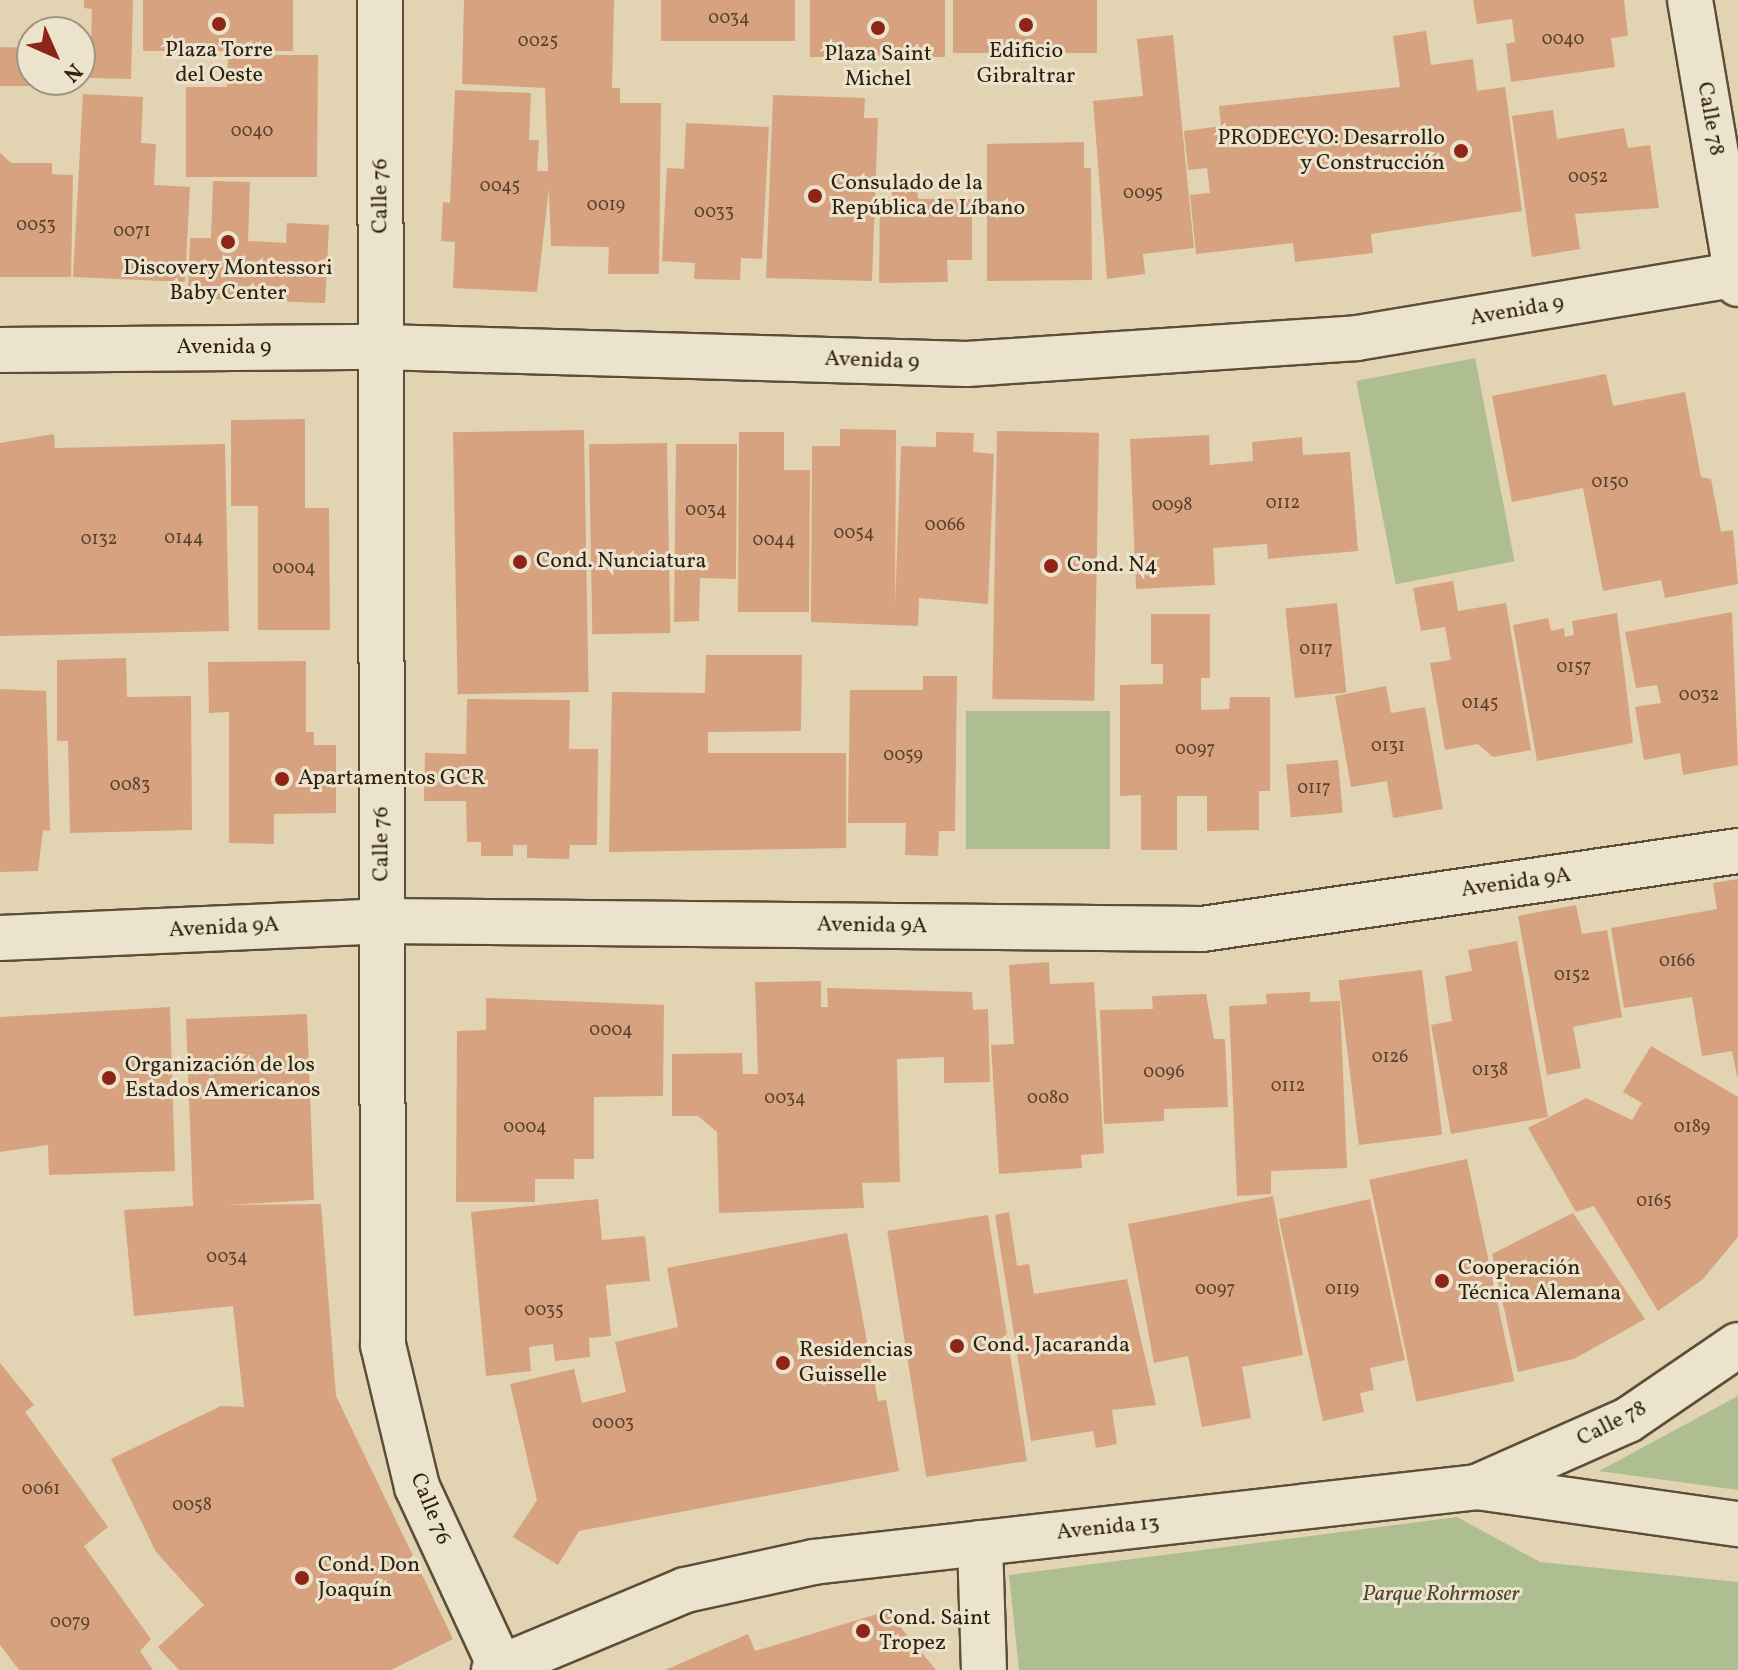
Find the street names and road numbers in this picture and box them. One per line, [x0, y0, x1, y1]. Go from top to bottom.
street label: Calle 78 [1691, 80, 1729, 158]
street label: Calle 76 [368, 158, 394, 234]
street label: Avenida 9 [1468, 290, 1566, 332]
street label: Avenida 9 [177, 335, 271, 361]
street label: Avenida 9 [824, 346, 920, 376]
street label: Calle 76 [369, 806, 395, 882]
street label: Avenida 9A [1459, 862, 1573, 904]
street label: Avenida 9A [168, 912, 280, 944]
street label: Avenida 9A [817, 912, 927, 940]
street label: Calle 78 [1573, 1395, 1651, 1453]
street label: Calle 76 [404, 1469, 456, 1549]
street label: Avenida 13 [1055, 1509, 1161, 1547]

